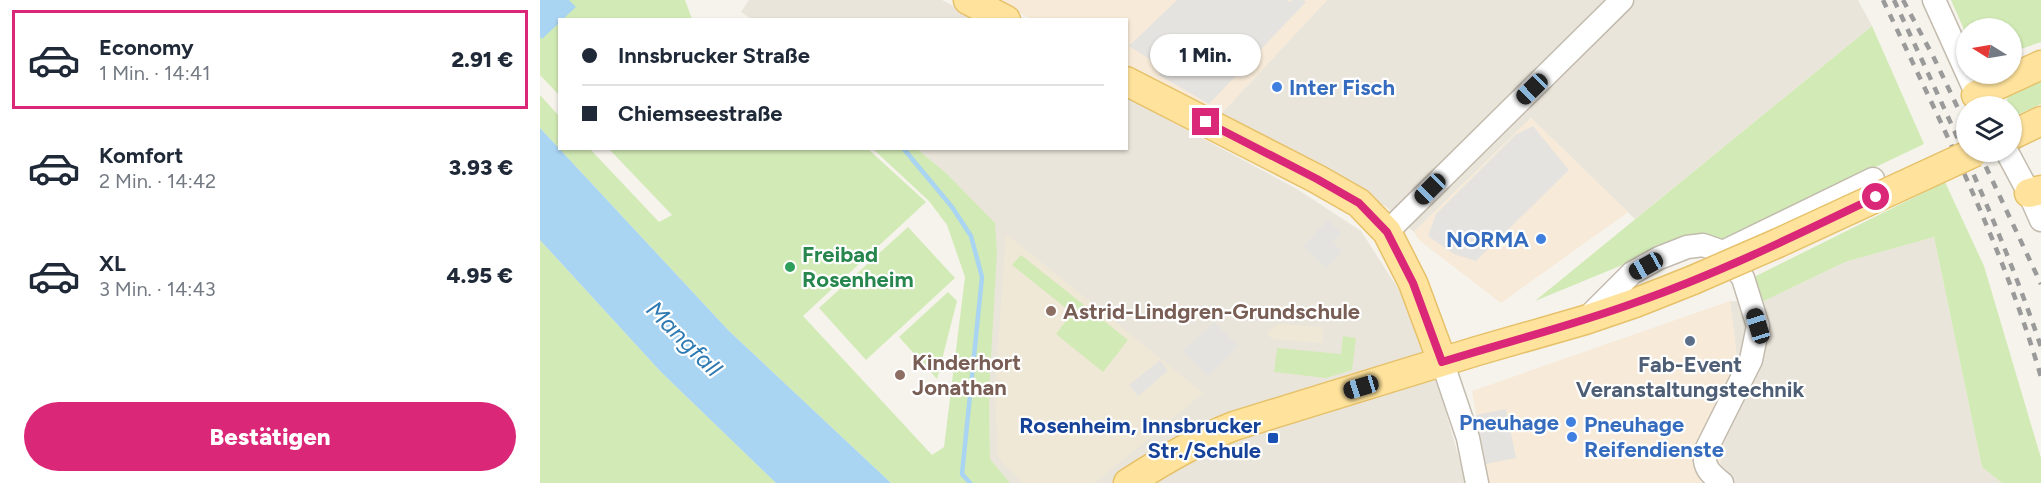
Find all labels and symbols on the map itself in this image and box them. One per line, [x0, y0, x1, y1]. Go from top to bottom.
north arrow [1956, 18, 2022, 84]
callout: 1 Min. [1150, 35, 1262, 77]
car [1513, 70, 1551, 108]
place label: Inter Fisch [1289, 74, 1395, 101]
marker: Inter Fisch [1270, 80, 1284, 94]
route end [1192, 108, 1219, 135]
car [1411, 170, 1449, 208]
route start [1862, 183, 1889, 210]
place label: NORMA [1446, 226, 1529, 253]
marker: NORMA [1534, 232, 1548, 246]
place label: Freibad Rosenheim [802, 241, 914, 293]
car [1626, 249, 1666, 283]
marker: Freibad Rosenheim [783, 260, 797, 274]
water label: Mangfall [640, 295, 729, 383]
place label: Astrid-Lindgren-Grundschule [1063, 298, 1360, 325]
marker: Astrid-Lindgren-Grundschule [1044, 304, 1058, 318]
car [1744, 306, 1772, 346]
marker: Fab-Event Veranstaltungstechnik [1683, 334, 1697, 348]
place label: Kinderhort Jonathan [912, 349, 1021, 401]
place label: Fab-Event Veranstaltungstechnik [1576, 351, 1804, 403]
marker: Kinderhort Jonathan [893, 368, 907, 382]
car [1341, 373, 1381, 401]
place label: Pneuhage [1459, 409, 1559, 436]
place label: Pneuhage Reifendienste [1584, 411, 1724, 463]
place label: Rosenheim, Innsbrucker Str./Schule [1019, 412, 1262, 464]
marker: Pneuhage [1564, 415, 1578, 429]
marker: Pneuhage Reifendienste [1565, 430, 1579, 444]
marker: Rosenheim, Innsbrucker Str./Schule [1266, 431, 1280, 445]

